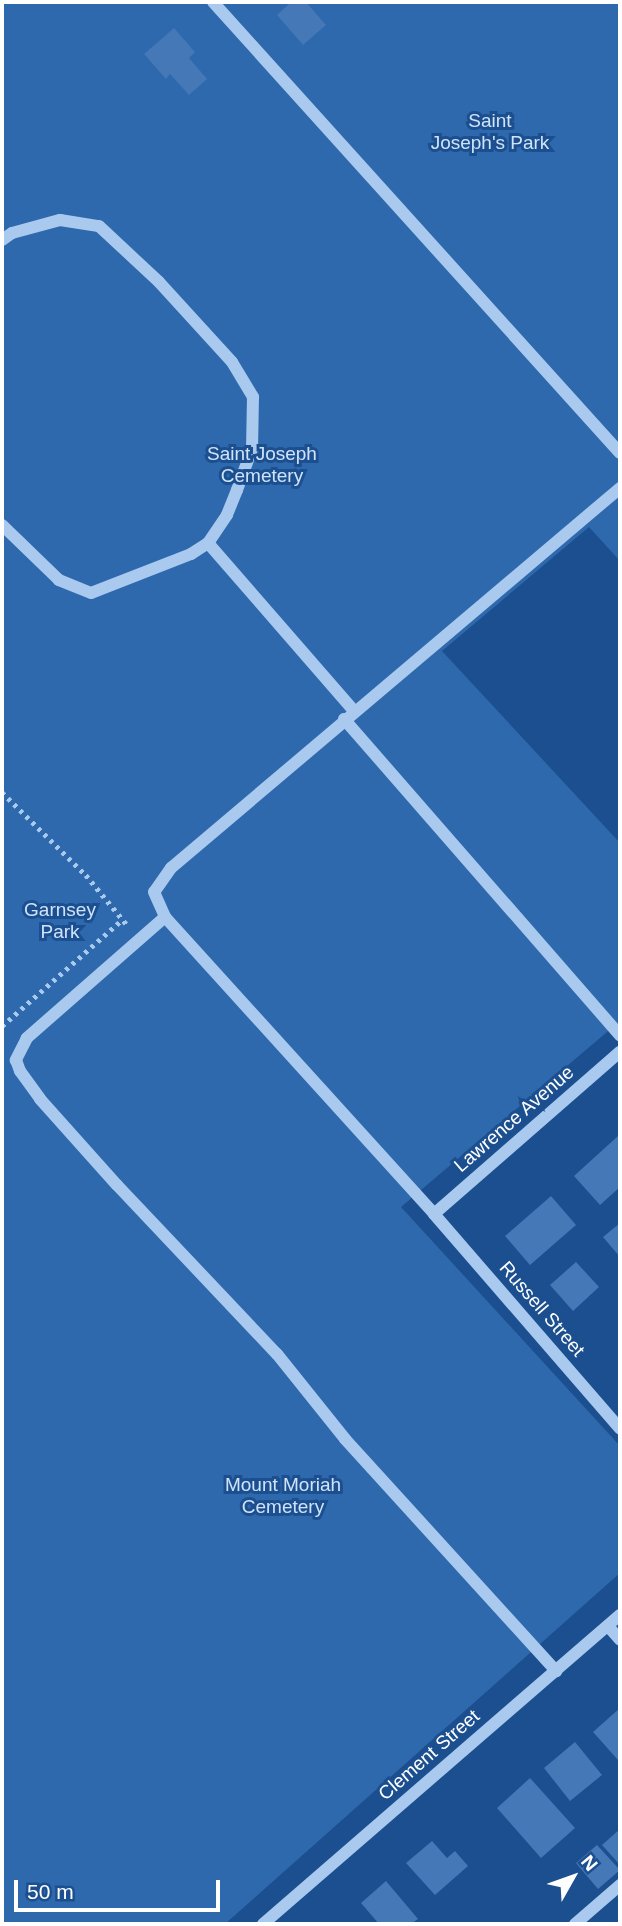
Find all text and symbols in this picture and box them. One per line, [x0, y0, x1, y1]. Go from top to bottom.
park label: Saint Joseph's Park [431, 110, 549, 154]
park label: Saint Joseph Cemetery [207, 443, 317, 487]
park label: Garnsey Park [24, 899, 96, 943]
street label: Lawrence Avenue [449, 1061, 579, 1177]
street label: Russell Street [495, 1257, 589, 1361]
park label: Mount Moriah Cemetery [225, 1474, 341, 1518]
street label: Clement Street [374, 1705, 484, 1805]
north arrow [538, 1842, 608, 1912]
text: N [577, 1851, 602, 1875]
scale bar [18, 1867, 224, 1911]
text: 50 m [27, 1880, 74, 1903]

